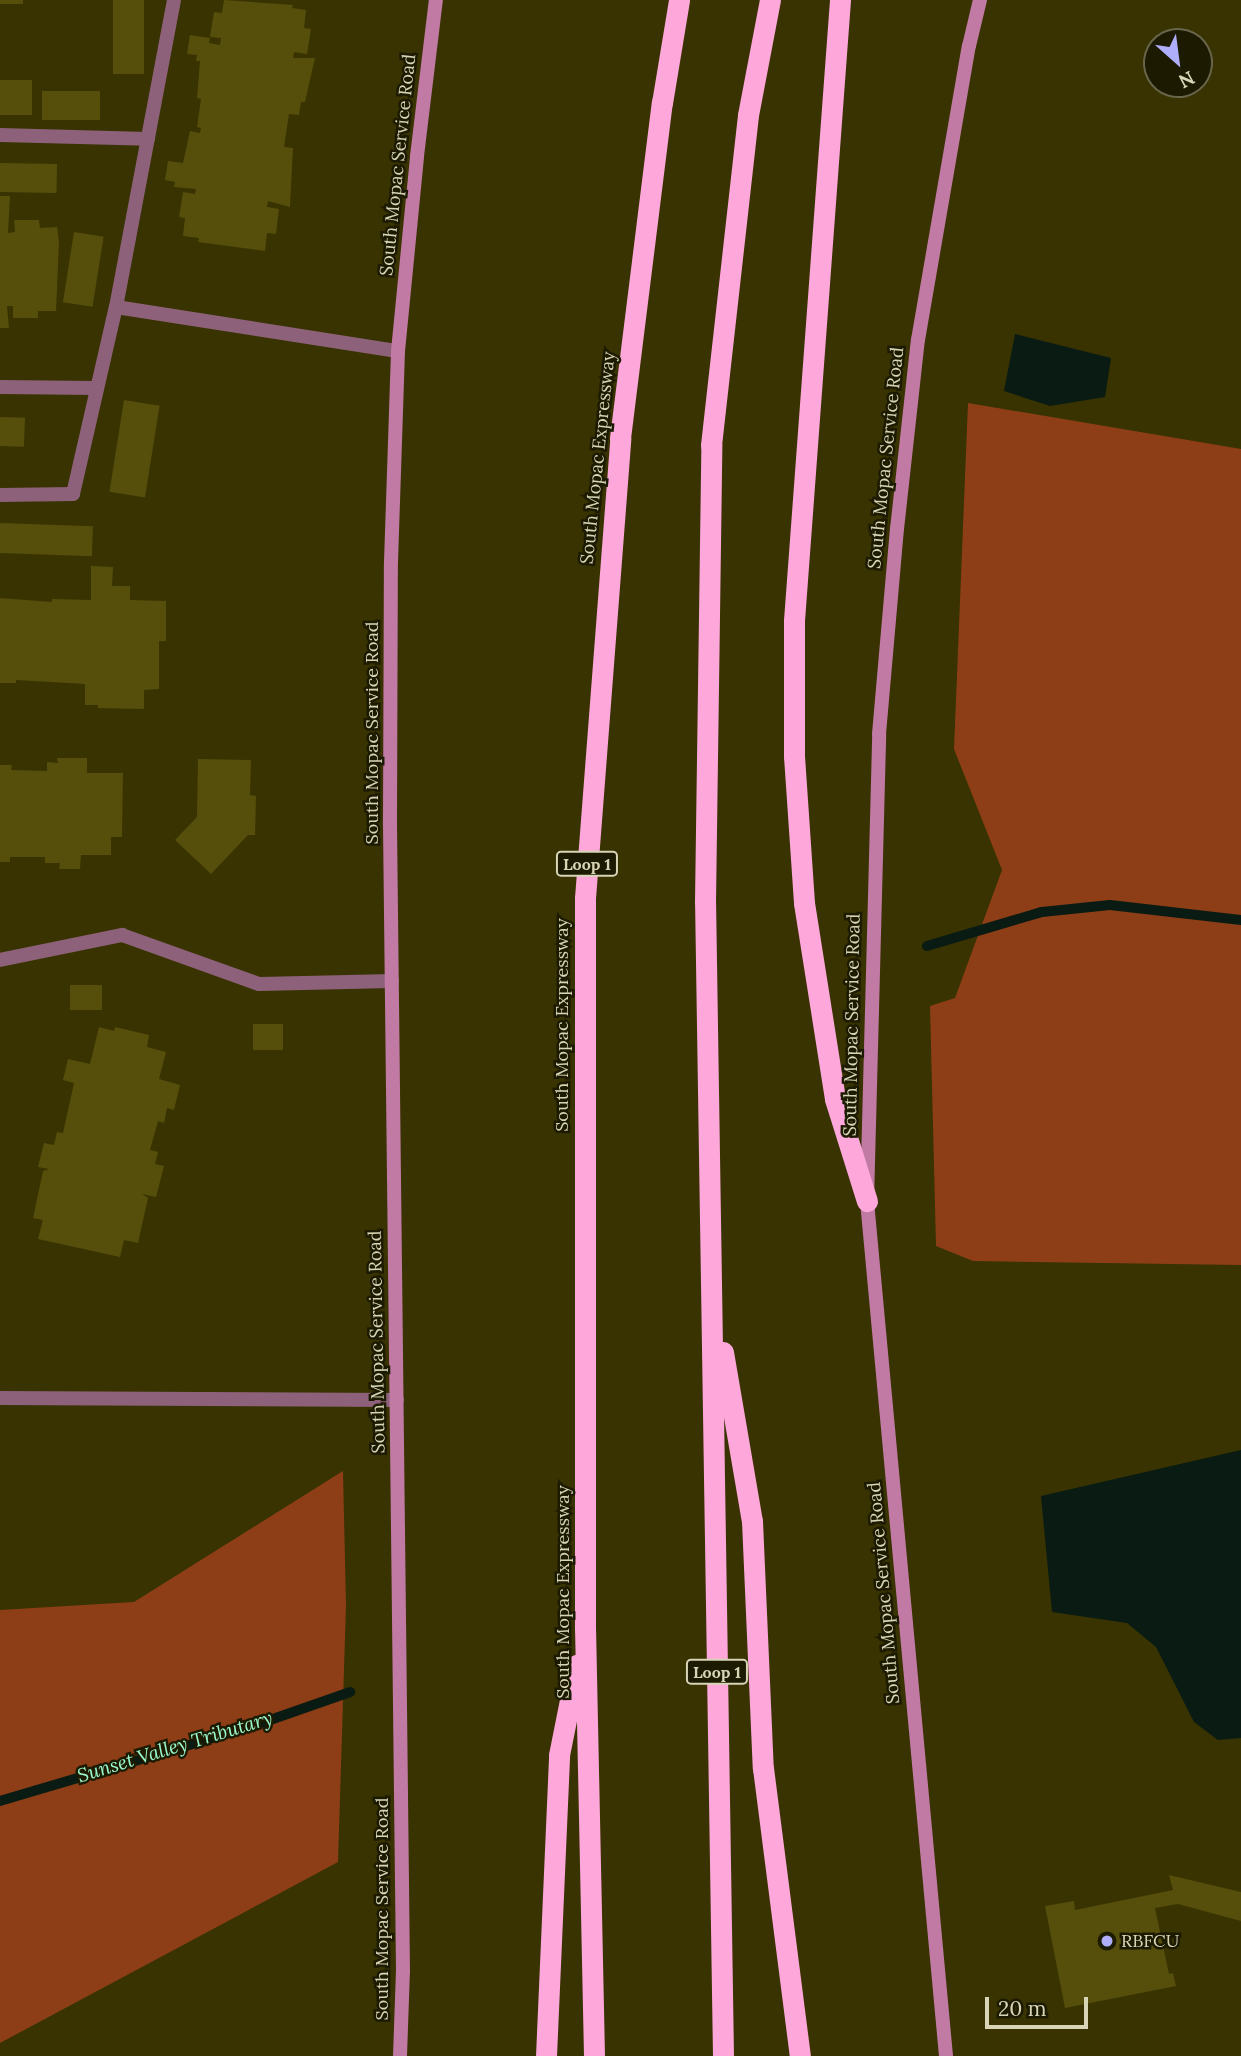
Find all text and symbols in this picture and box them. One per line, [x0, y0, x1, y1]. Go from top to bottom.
north arrow [1143, 28, 1213, 98]
street label: South Mopac Service Road [376, 53, 420, 277]
text: N [1175, 66, 1199, 94]
street label: South Mopac Service Road [864, 346, 908, 570]
street label: South Mopac Expressway [576, 351, 620, 565]
street label: South Mopac Service Road [361, 621, 383, 845]
road number: Loop 1 [556, 852, 618, 876]
street label: South Mopac Service Road [839, 913, 865, 1137]
street label: South Mopac Expressway [551, 918, 573, 1132]
street label: South Mopac Service Road [364, 1230, 390, 1454]
street label: South Mopac Service Road [864, 1481, 904, 1705]
street label: South Mopac Expressway [552, 1485, 574, 1699]
road number: Loop 1 [686, 1660, 748, 1684]
water label: Sunset Valley Tributary [75, 1706, 275, 1788]
street label: South Mopac Service Road [371, 1797, 393, 2021]
place label: RBFCU [1121, 1930, 1179, 1952]
marker: RBFCU [1099, 1933, 1115, 1949]
scale bar [989, 1982, 1092, 2026]
text: 20 m [998, 1995, 1047, 2022]

